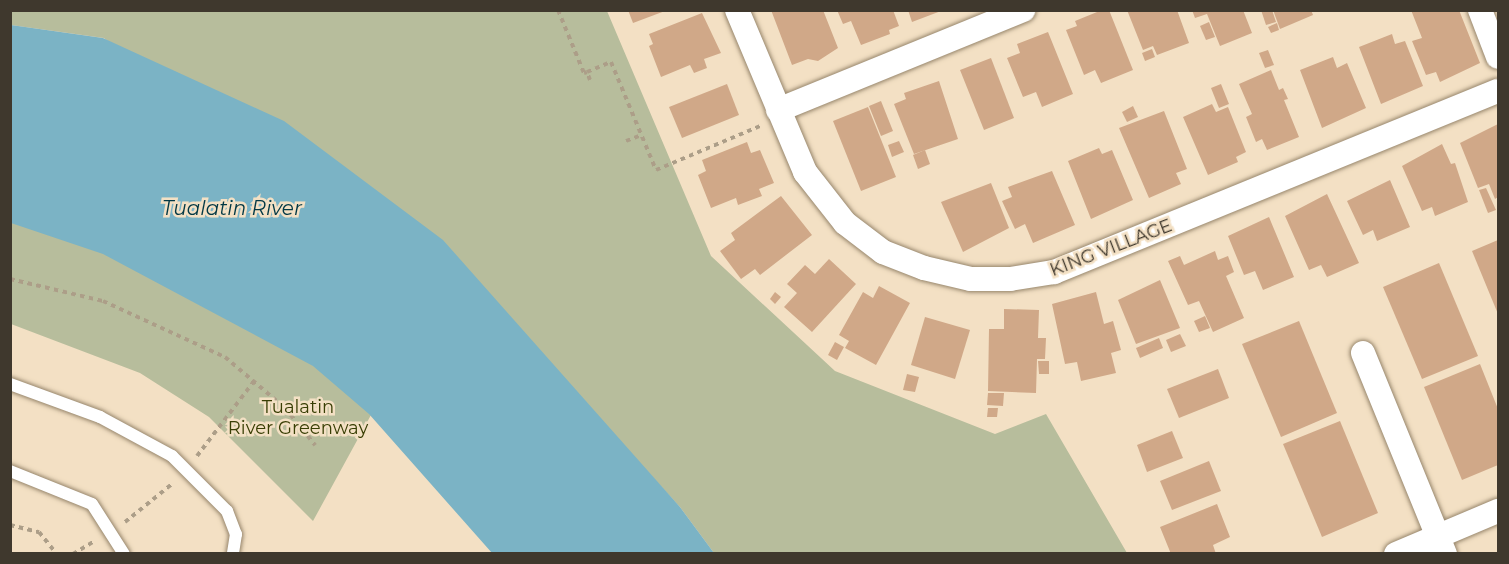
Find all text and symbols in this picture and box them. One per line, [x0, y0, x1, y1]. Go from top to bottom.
water label: Tualatin River [162, 196, 302, 220]
street label: KING VILLAGE [1047, 215, 1175, 281]
park label: Tualatin River Greenway [228, 397, 368, 440]

